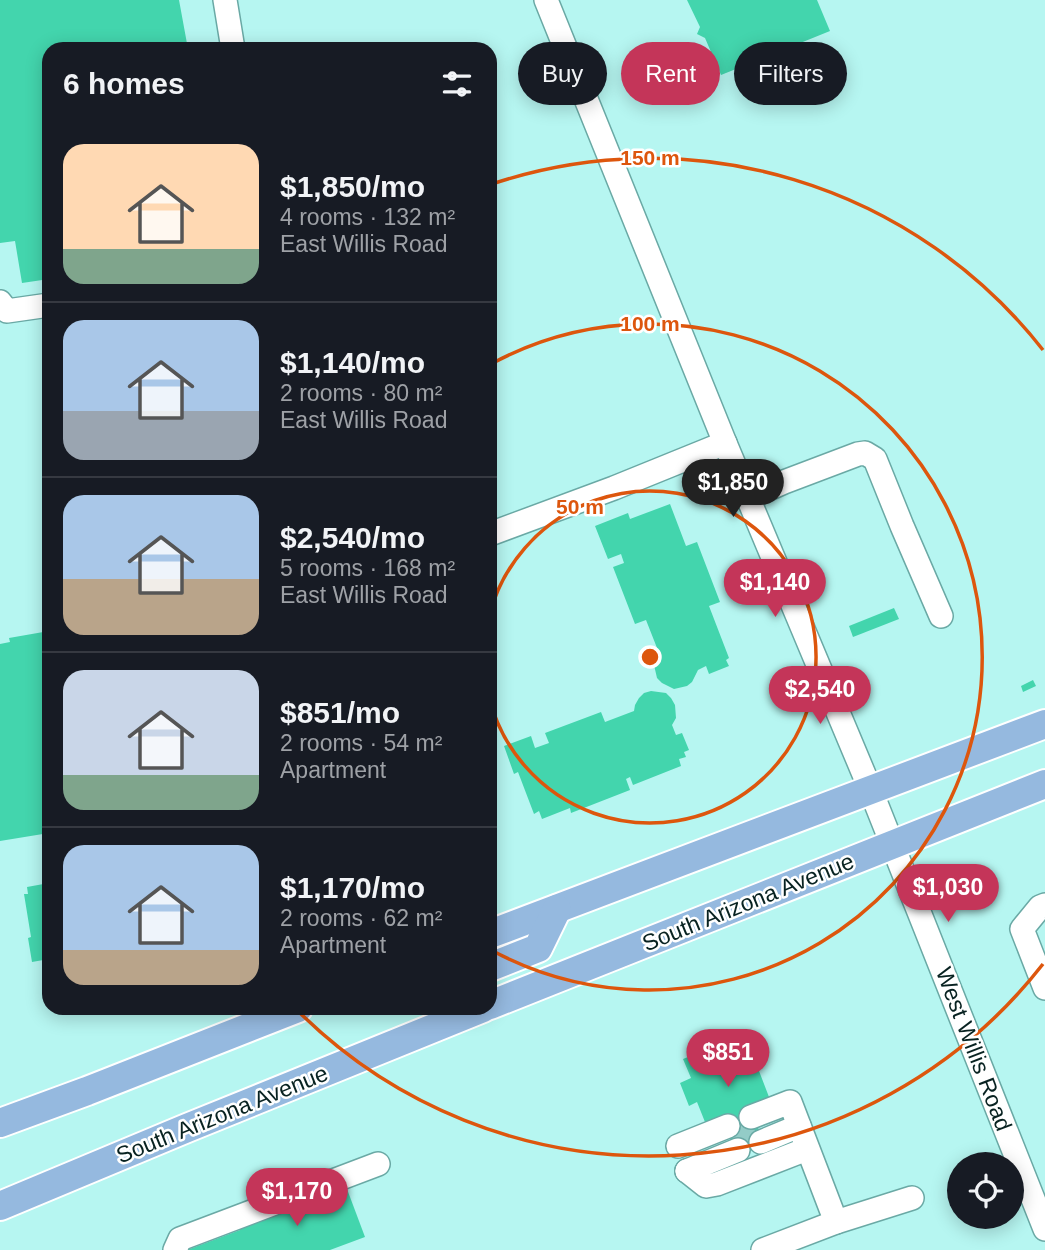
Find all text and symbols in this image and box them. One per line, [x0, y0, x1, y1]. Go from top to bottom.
chip: Buy [518, 42, 607, 105]
chip: Rent [621, 42, 720, 105]
chip: Filters [734, 42, 847, 105]
icon: filters [438, 65, 476, 103]
text: 6 homes [63, 67, 185, 100]
text: 150 m [620, 146, 680, 169]
text: $1,850/mo [280, 170, 425, 203]
icon: home [119, 172, 203, 256]
text: 4 rooms · 132 m² [280, 204, 455, 230]
text: East Willis Road [280, 231, 447, 257]
text: 100 m [620, 312, 680, 335]
text: $1,140/mo [280, 346, 425, 379]
icon: home [119, 348, 203, 432]
text: 2 rooms · 80 m² [280, 380, 442, 406]
text: East Willis Road [280, 407, 447, 433]
pin: $1,850 [676, 460, 790, 519]
text: $1,850 [698, 469, 768, 495]
text: 50 m [556, 495, 604, 518]
text: $2,540/mo [280, 521, 425, 554]
icon: home [119, 523, 203, 607]
text: 5 rooms · 168 m² [280, 555, 455, 581]
pin: $1,140 [718, 560, 832, 619]
text: $1,140 [740, 569, 810, 595]
text: East Willis Road [280, 582, 447, 608]
centre of rings [638, 645, 662, 669]
pin: $2,540 [763, 666, 877, 726]
text: $2,540 [785, 676, 855, 702]
text: $851/mo [280, 696, 400, 729]
icon: home [119, 698, 203, 782]
text: 2 rooms · 54 m² [280, 730, 442, 756]
text: Apartment [280, 757, 386, 783]
street label: South Arizona Avenue [638, 848, 858, 956]
pin: $1,030 [891, 864, 1005, 924]
text: $1,170/mo [280, 871, 425, 904]
icon: home [119, 873, 203, 957]
text: $1,030 [913, 874, 983, 900]
text: 2 rooms · 62 m² [280, 905, 442, 931]
text: Apartment [280, 932, 386, 958]
street label: West Willis Road [931, 963, 1017, 1135]
pin: $851 [687, 1030, 769, 1089]
text: $851 [702, 1039, 754, 1065]
street label: South Arizona Avenue [112, 1060, 332, 1168]
map controls [947, 1152, 1024, 1229]
button: locate [947, 1152, 1024, 1229]
pin: $1,170 [240, 1168, 354, 1228]
text: $1,170 [262, 1178, 332, 1204]

